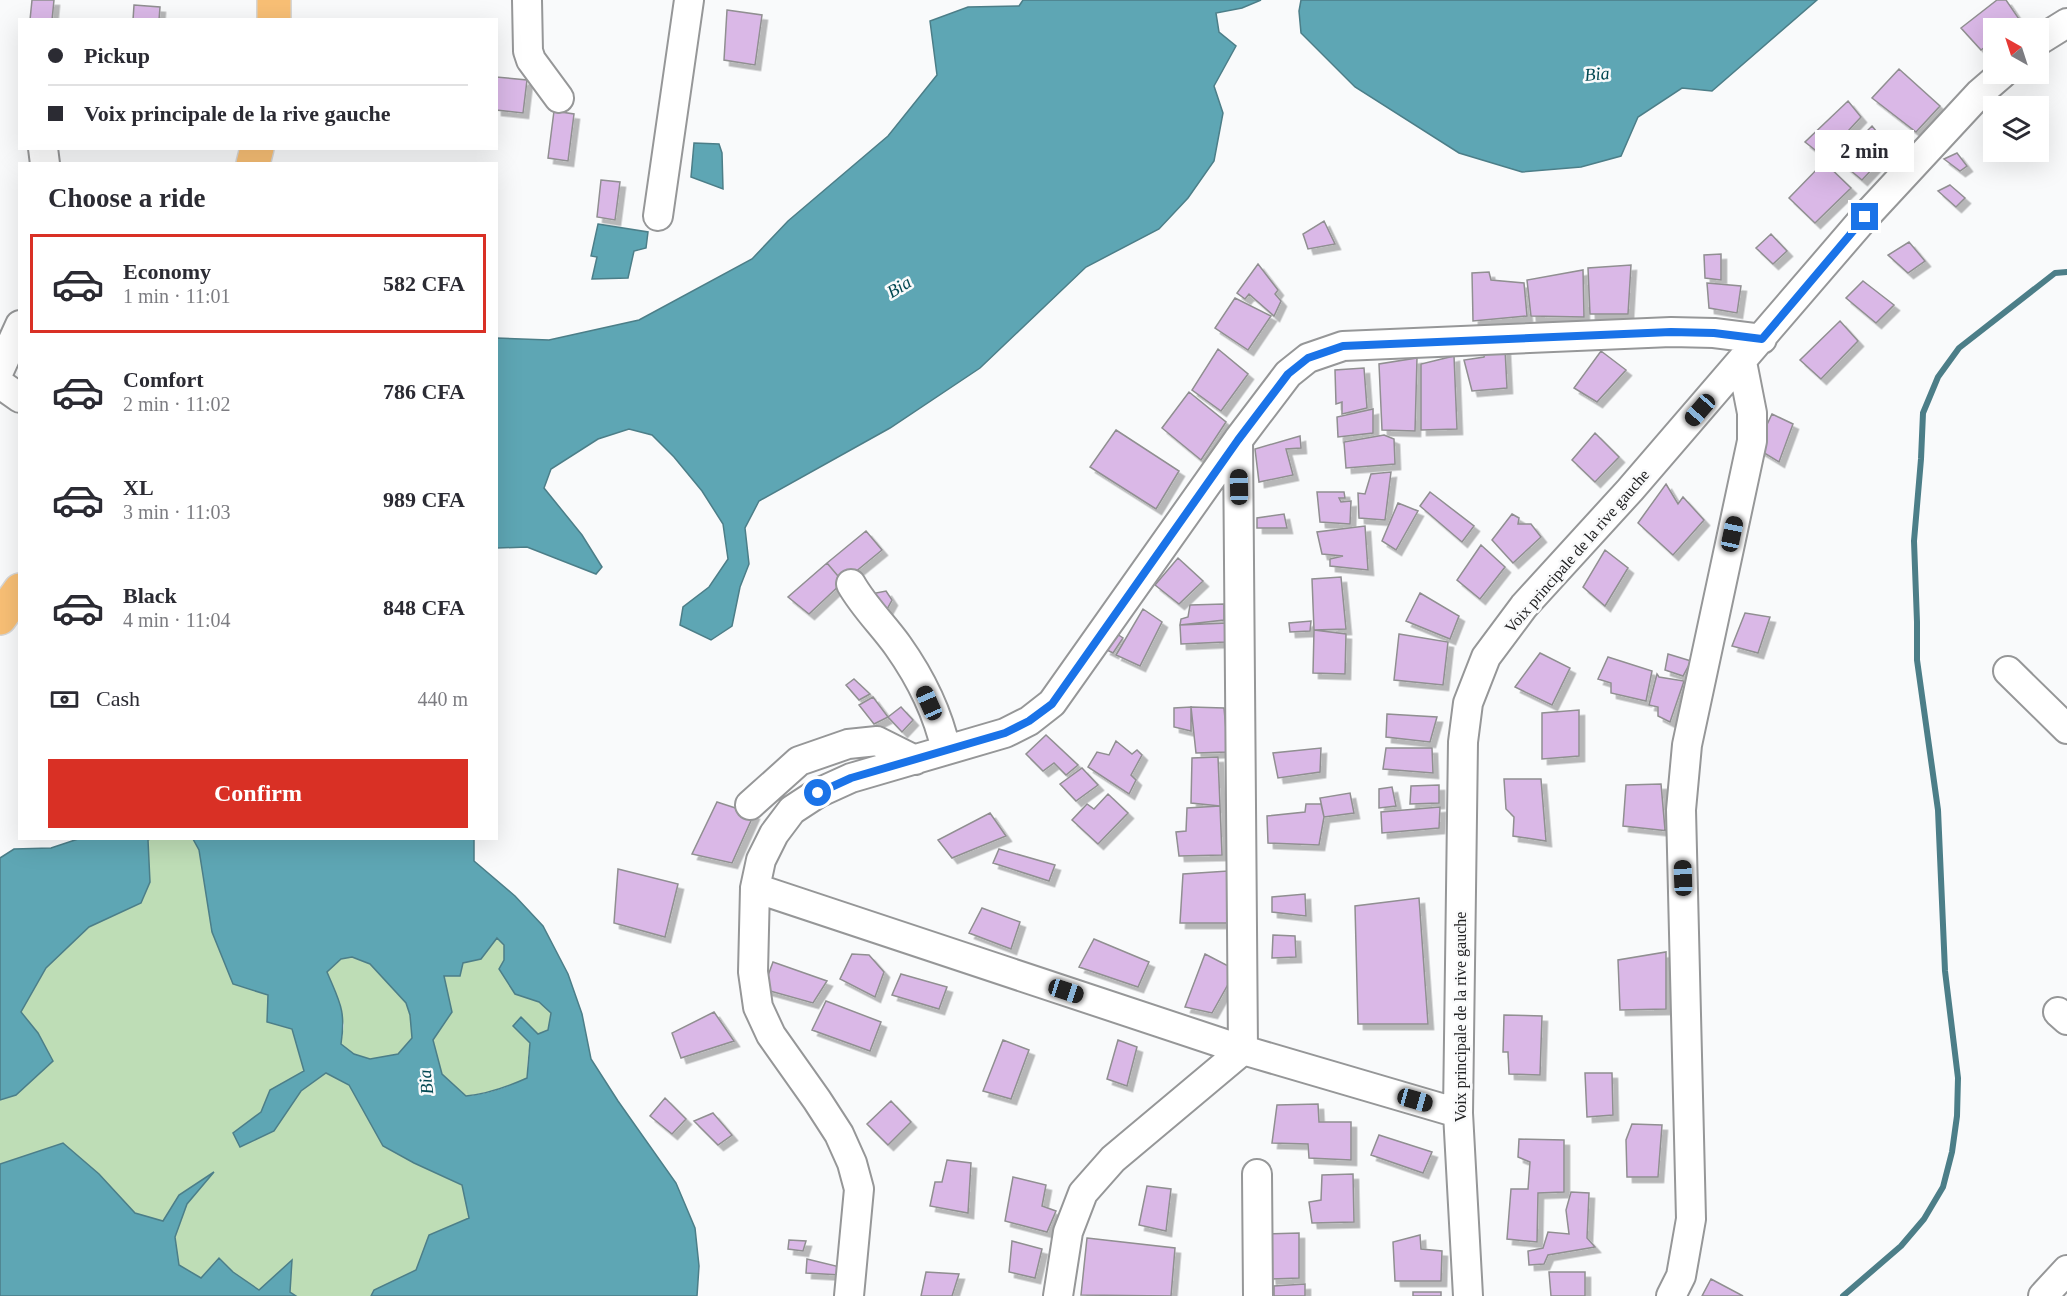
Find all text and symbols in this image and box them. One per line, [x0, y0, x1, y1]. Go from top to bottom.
north arrow [1983, 18, 2049, 84]
map controls [1983, 18, 2049, 162]
text: Pickup [84, 43, 150, 68]
water label: Bia [1584, 63, 1610, 85]
button: layers [1983, 96, 2049, 162]
text: Voix principale de la rive gauche [84, 101, 391, 126]
callout: 2 min [1816, 130, 1914, 172]
text: 2 min [1840, 140, 1889, 162]
text: Choose a ride [48, 183, 206, 213]
route end [1851, 203, 1878, 230]
icon: car [51, 257, 105, 311]
text: Economy [123, 259, 211, 284]
text: 582 CFA [383, 271, 465, 296]
water label: Bia [883, 272, 915, 302]
text: 1 min · 11:01 [123, 285, 231, 307]
icon: car [51, 365, 105, 419]
text: Comfort [123, 367, 204, 392]
text: 786 CFA [383, 379, 465, 404]
car [1681, 391, 1719, 429]
text: 2 min · 11:02 [123, 393, 231, 415]
street label: Voix principale de la rive gauche [1501, 466, 1653, 637]
car [1230, 469, 1248, 505]
icon: car [51, 473, 105, 527]
text: XL [123, 475, 154, 500]
text: 989 CFA [383, 487, 465, 512]
text: 3 min · 11:03 [123, 501, 231, 523]
car [1719, 515, 1745, 553]
icon: car [51, 581, 105, 635]
text: Black [123, 583, 177, 608]
text: 848 CFA [383, 595, 465, 620]
text: 4 min · 11:04 [123, 609, 231, 631]
icon: cash [48, 683, 81, 716]
car [913, 683, 945, 723]
text: Cash [96, 686, 140, 711]
text: 440 m [417, 688, 468, 710]
button: Confirm [48, 759, 468, 828]
route start [804, 779, 831, 806]
car [1673, 860, 1693, 896]
street label: Voix principale de la rive gauche [1452, 912, 1470, 1122]
car [1046, 977, 1086, 1005]
water label: Bia [415, 1069, 437, 1095]
car [1395, 1086, 1435, 1114]

